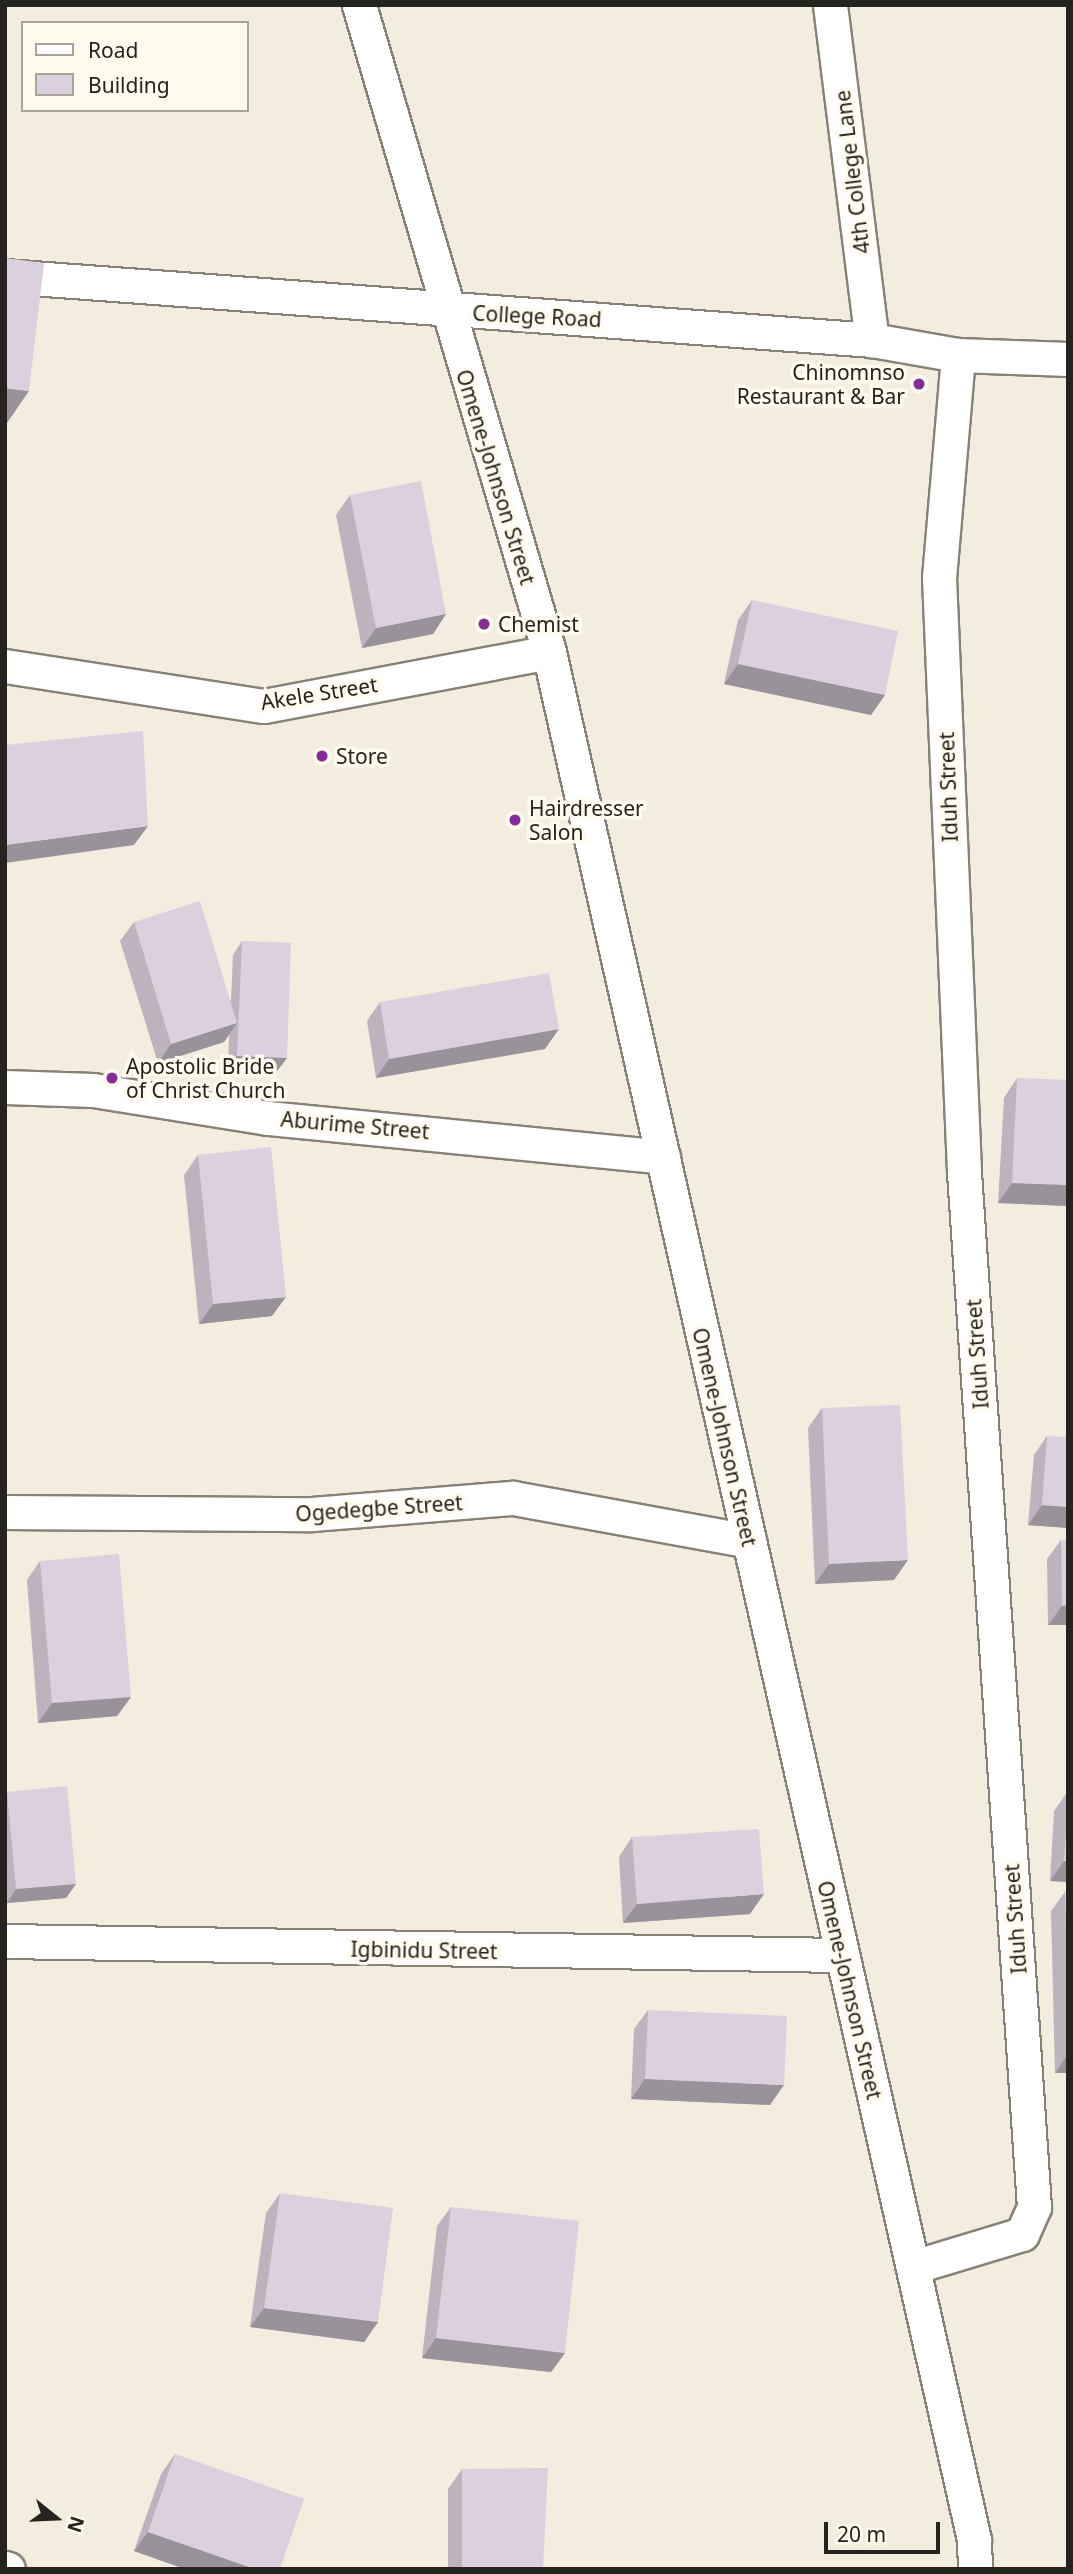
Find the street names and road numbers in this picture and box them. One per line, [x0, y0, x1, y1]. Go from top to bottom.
street label: 4th College Lane [829, 89, 875, 255]
street label: College Road [472, 300, 602, 332]
street label: Omene-Johnson Street [451, 366, 541, 588]
street label: Akele Street [259, 671, 379, 715]
street label: Iduh Street [933, 732, 963, 842]
street label: Aburime Street [280, 1106, 430, 1144]
street label: Iduh Street [961, 1298, 993, 1410]
street label: Omene-Johnson Street [688, 1325, 762, 1549]
street label: Ogedegbe Street [294, 1490, 464, 1526]
street label: Iduh Street [999, 1863, 1031, 1975]
street label: Omene-Johnson Street [813, 1878, 887, 2102]
street label: Igbinidu Street [350, 1936, 498, 1964]

